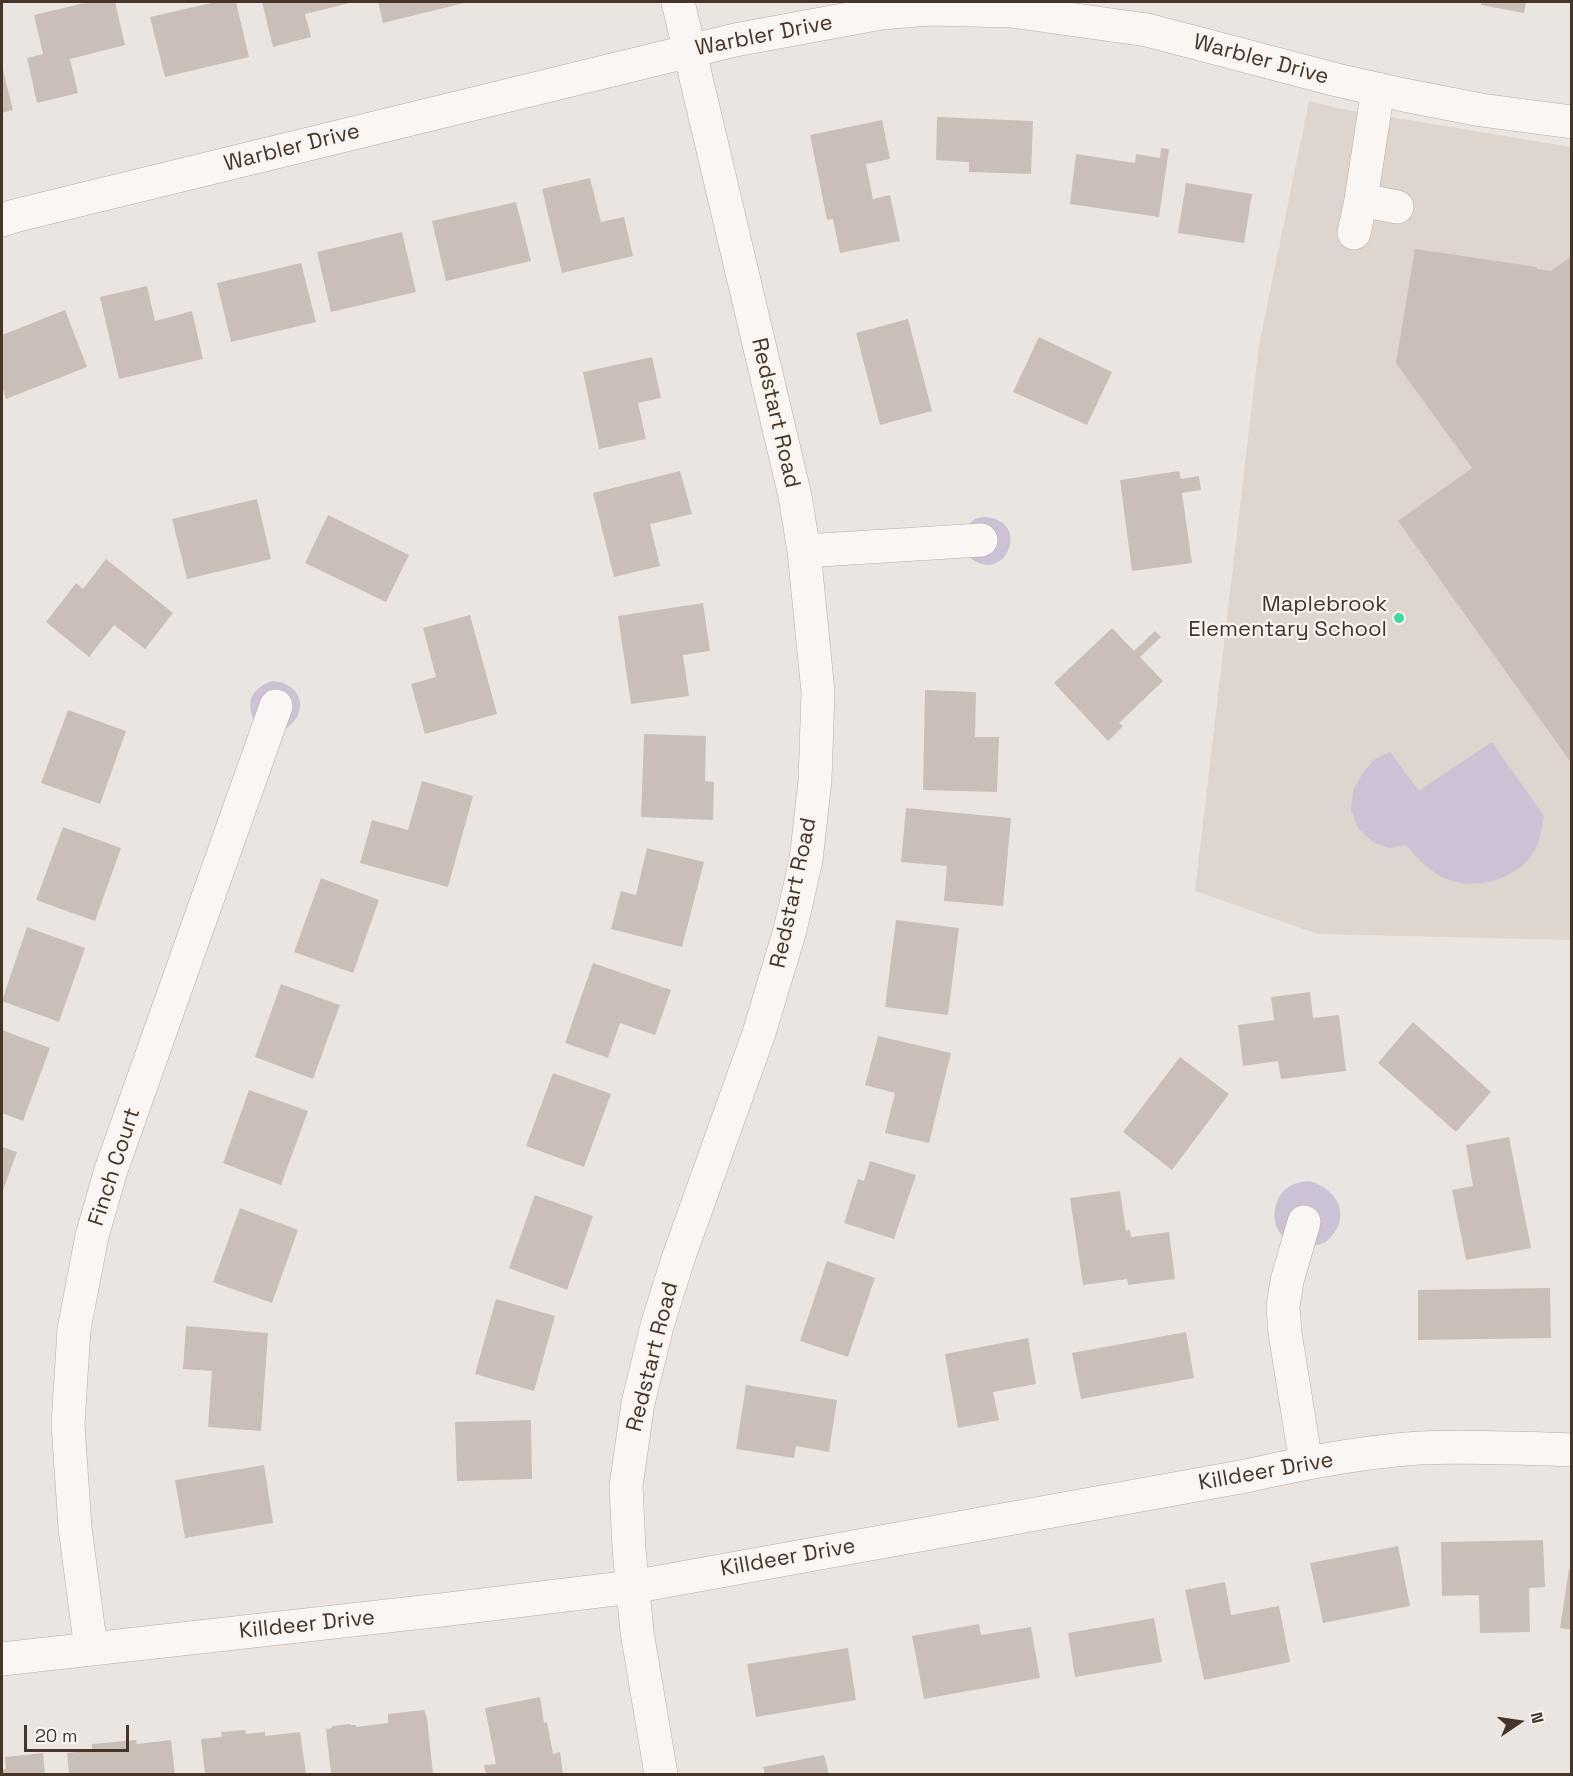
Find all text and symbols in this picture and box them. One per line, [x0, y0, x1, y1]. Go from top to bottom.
street label: Warbler Drive [693, 10, 835, 62]
street label: Warbler Drive [1190, 29, 1332, 91]
street label: Warbler Drive [221, 118, 363, 178]
street label: Redstart Road [745, 335, 805, 491]
place label: Maplebrook Elementary School [1188, 592, 1387, 644]
marker: Maplebrook Elementary School [1392, 611, 1406, 625]
street label: Redstart Road [765, 815, 823, 971]
street label: Finch Court [83, 1105, 147, 1229]
street label: Redstart Road [622, 1279, 684, 1435]
street label: Killdeer Drive [1197, 1447, 1335, 1497]
street label: Killdeer Drive [719, 1533, 857, 1583]
street label: Killdeer Drive [238, 1605, 376, 1645]
north arrow [1489, 1692, 1549, 1752]
text: N [1526, 1710, 1548, 1725]
scale bar [27, 1713, 132, 1751]
text: 20 m [35, 1724, 78, 1747]

